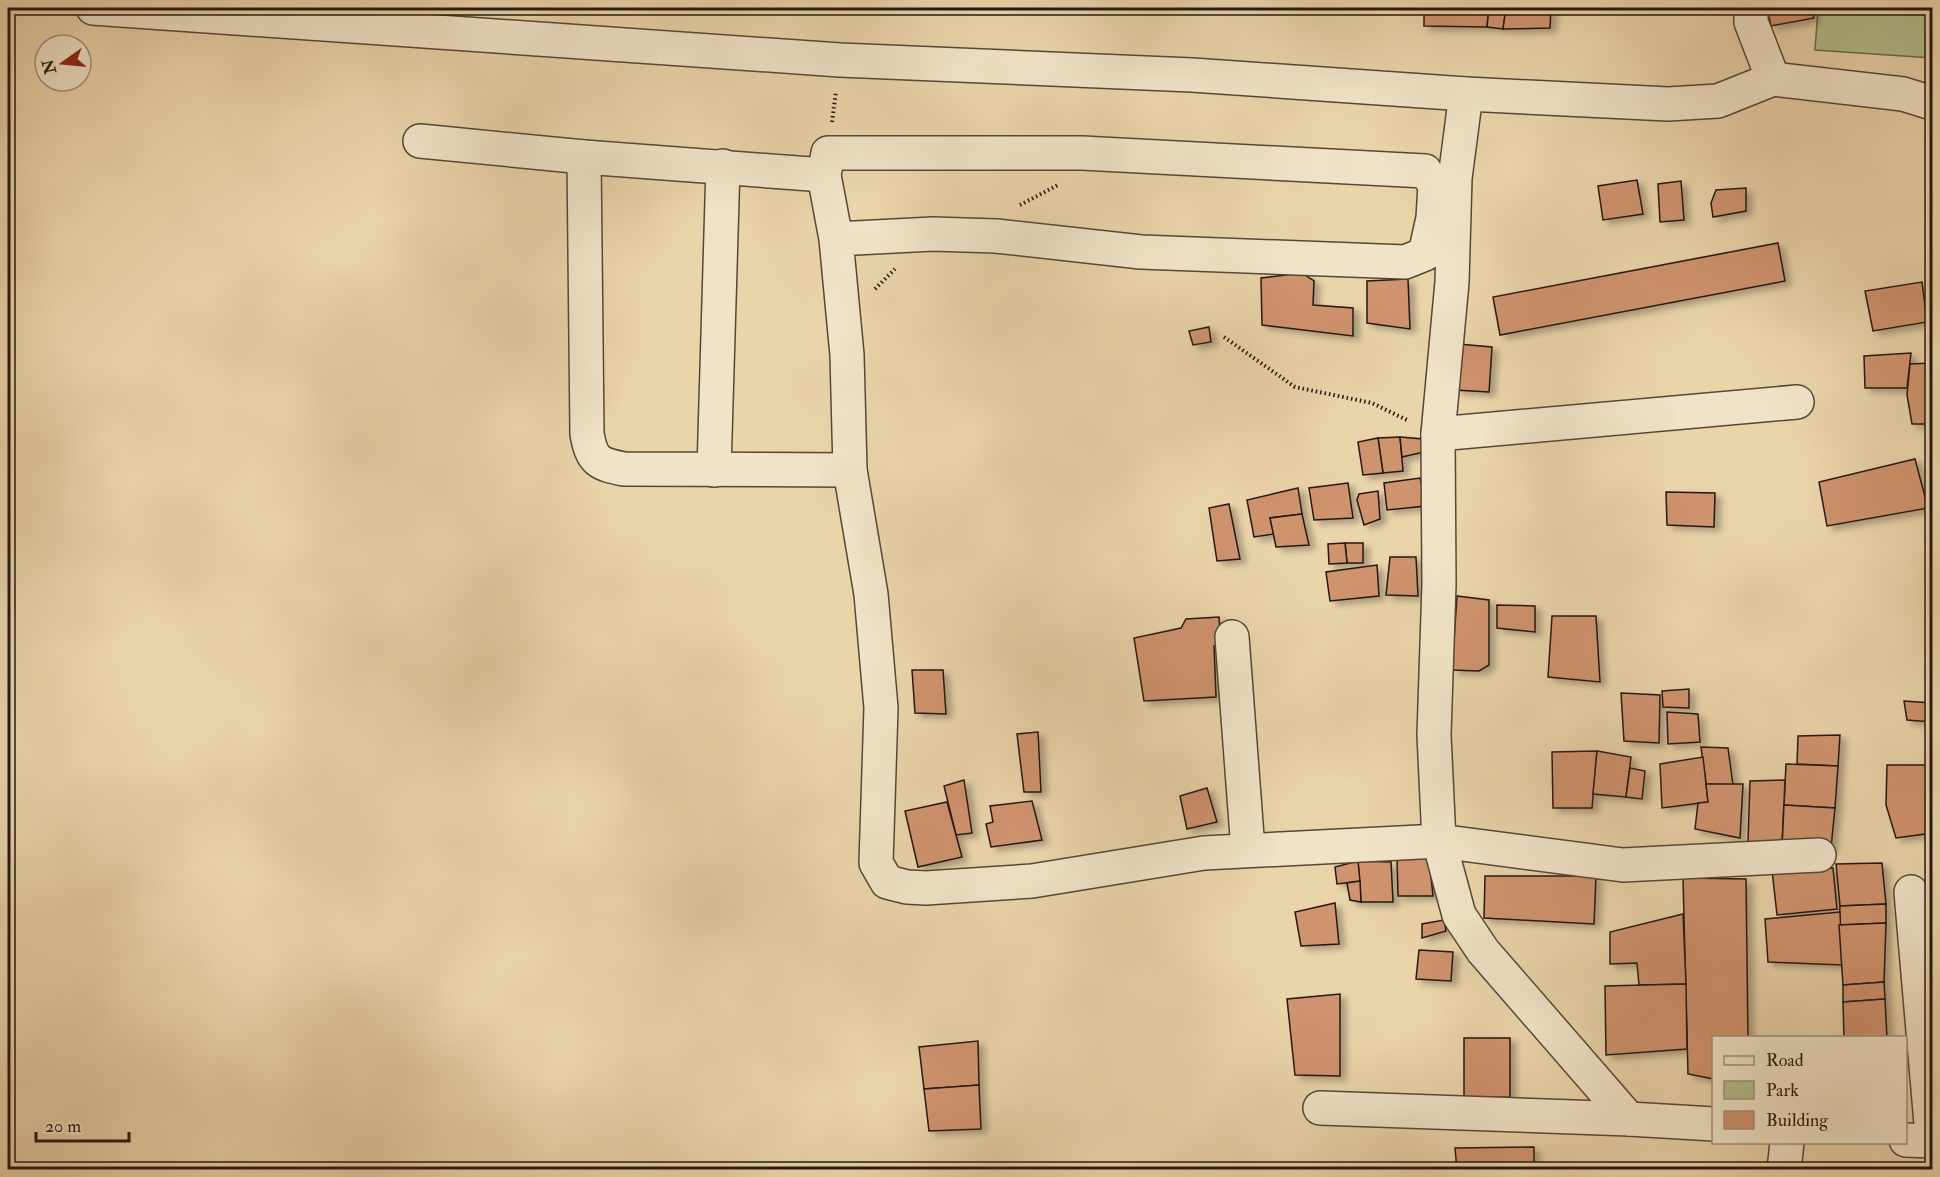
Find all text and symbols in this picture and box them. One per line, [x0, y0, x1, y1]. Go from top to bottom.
north arrow [33, 33, 93, 93]
text: N [38, 56, 61, 77]
legend [1712, 1036, 1907, 1144]
text: Road [1766, 1049, 1804, 1072]
text: Park [1766, 1079, 1799, 1102]
scale bar [36, 1105, 129, 1143]
text: Building [1766, 1109, 1829, 1132]
text: 20 m [45, 1115, 81, 1138]

